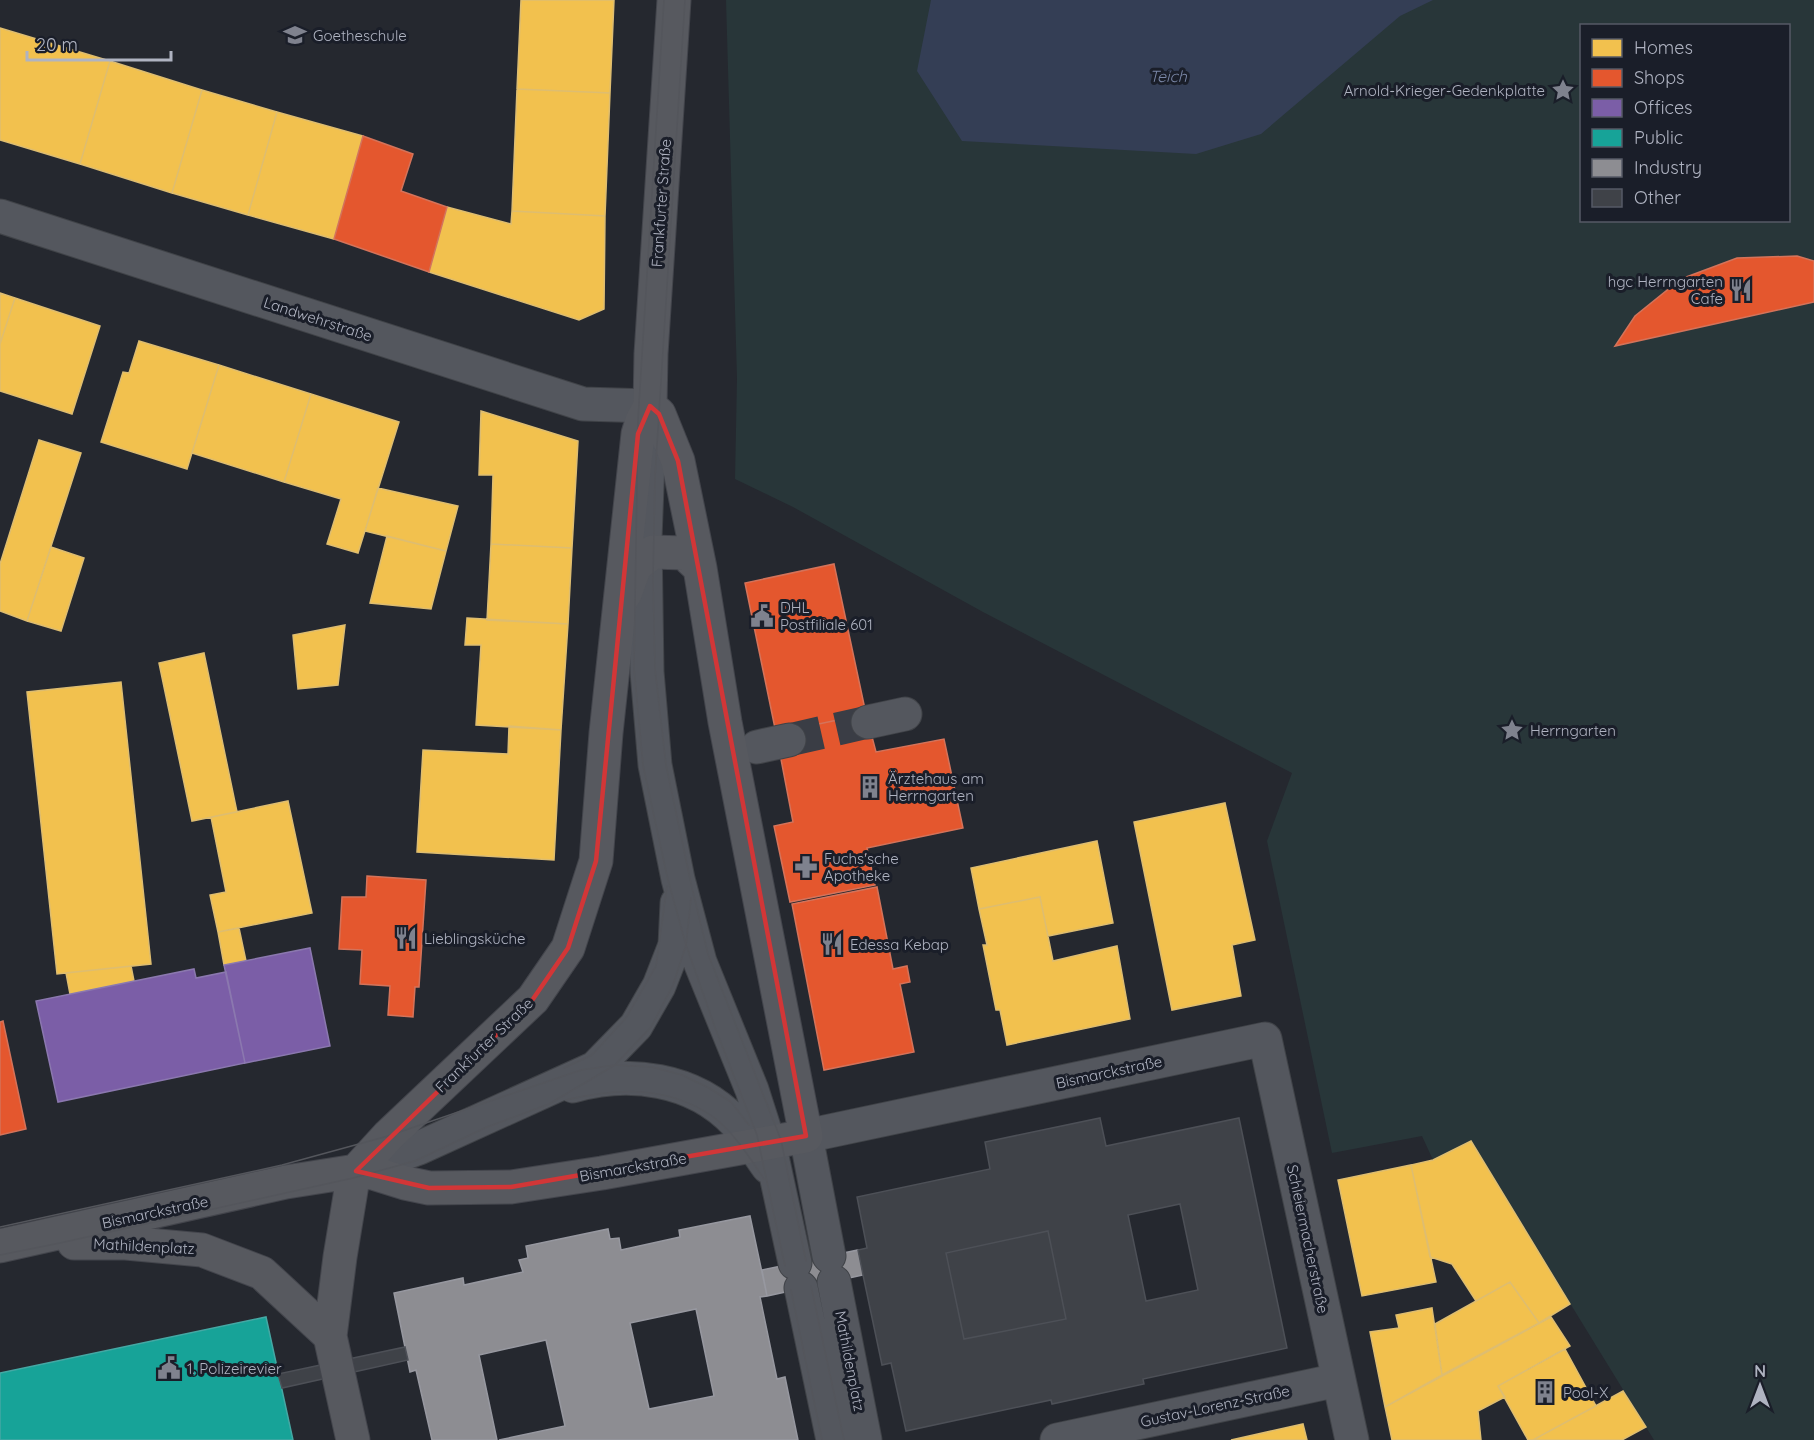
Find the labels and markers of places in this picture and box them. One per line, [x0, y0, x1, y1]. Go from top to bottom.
school or university icon: Goetheschule [282, 22, 308, 48]
place label: Goetheschule [313, 26, 407, 45]
place icon: Arnold-Krieger-Gedenkplatte [1550, 77, 1576, 103]
place label: Arnold-Krieger-Gedenkplatte [1344, 81, 1545, 100]
place label: hgc Herrngarten Cafe [1608, 272, 1723, 308]
restaurant icon: hgc Herrngarten Cafe [1728, 277, 1754, 303]
place label: DHL Postfiliale 601 [780, 598, 873, 634]
public building icon: DHL Postfiliale 601 [749, 603, 775, 629]
place icon: Herrngarten [1499, 717, 1525, 743]
place label: Herrngarten [1530, 721, 1616, 740]
place label: Ärztehaus am Herrngarten [888, 769, 984, 805]
building icon: Ärztehaus am Herrngarten [857, 774, 883, 800]
place label: Fuchs'sche Apotheke [824, 849, 899, 885]
pharmacy icon: Fuchs'sche Apotheke [793, 854, 819, 880]
restaurant icon: Lieblingsküche [393, 925, 419, 951]
place label: Lieblingsküche [424, 929, 526, 948]
restaurant icon: Edessa Kebap [819, 931, 845, 957]
place label: Edessa Kebap [850, 935, 949, 954]
public building icon: 1. Polizeirevier [156, 1355, 182, 1381]
place label: 1. Polizeirevier [187, 1359, 282, 1378]
building icon: Pool-X [1532, 1379, 1558, 1405]
place label: Pool-X [1563, 1383, 1608, 1402]

